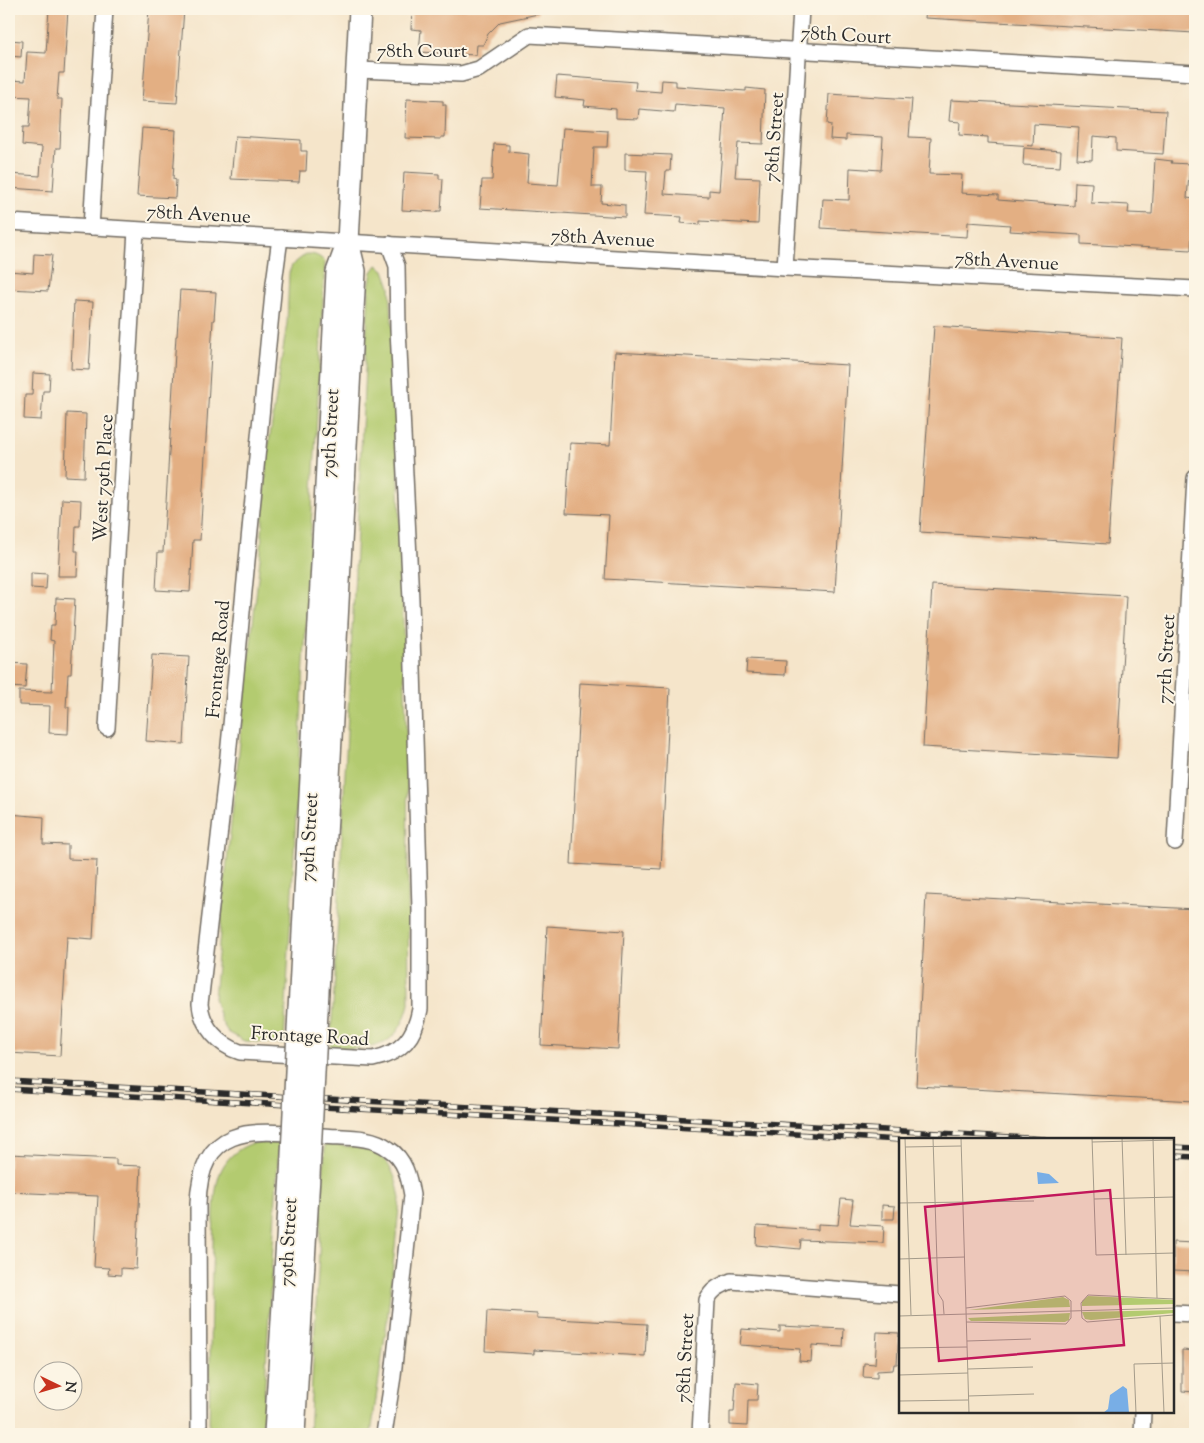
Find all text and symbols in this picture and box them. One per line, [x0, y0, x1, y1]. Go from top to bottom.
street label: 78th Court [800, 21, 892, 52]
street label: 78th Court [377, 39, 468, 66]
street label: 78th Street [759, 91, 792, 183]
street label: 78th Avenue [146, 199, 252, 232]
street label: 78th Avenue [550, 223, 656, 256]
street label: 78th Avenue [954, 246, 1060, 279]
street label: 79th Street [316, 387, 347, 478]
street label: West 79th Place [88, 413, 121, 543]
street label: Frontage Road [201, 599, 238, 719]
street label: 77th Street [1152, 613, 1183, 705]
street label: 79th Street [295, 791, 326, 882]
street label: Frontage Road [250, 1021, 370, 1054]
inset map [899, 1138, 1174, 1413]
street label: 79th Street [274, 1196, 305, 1287]
street label: 78th Street [671, 1312, 702, 1404]
north arrow [32, 1360, 82, 1410]
text: N [59, 1381, 79, 1393]

